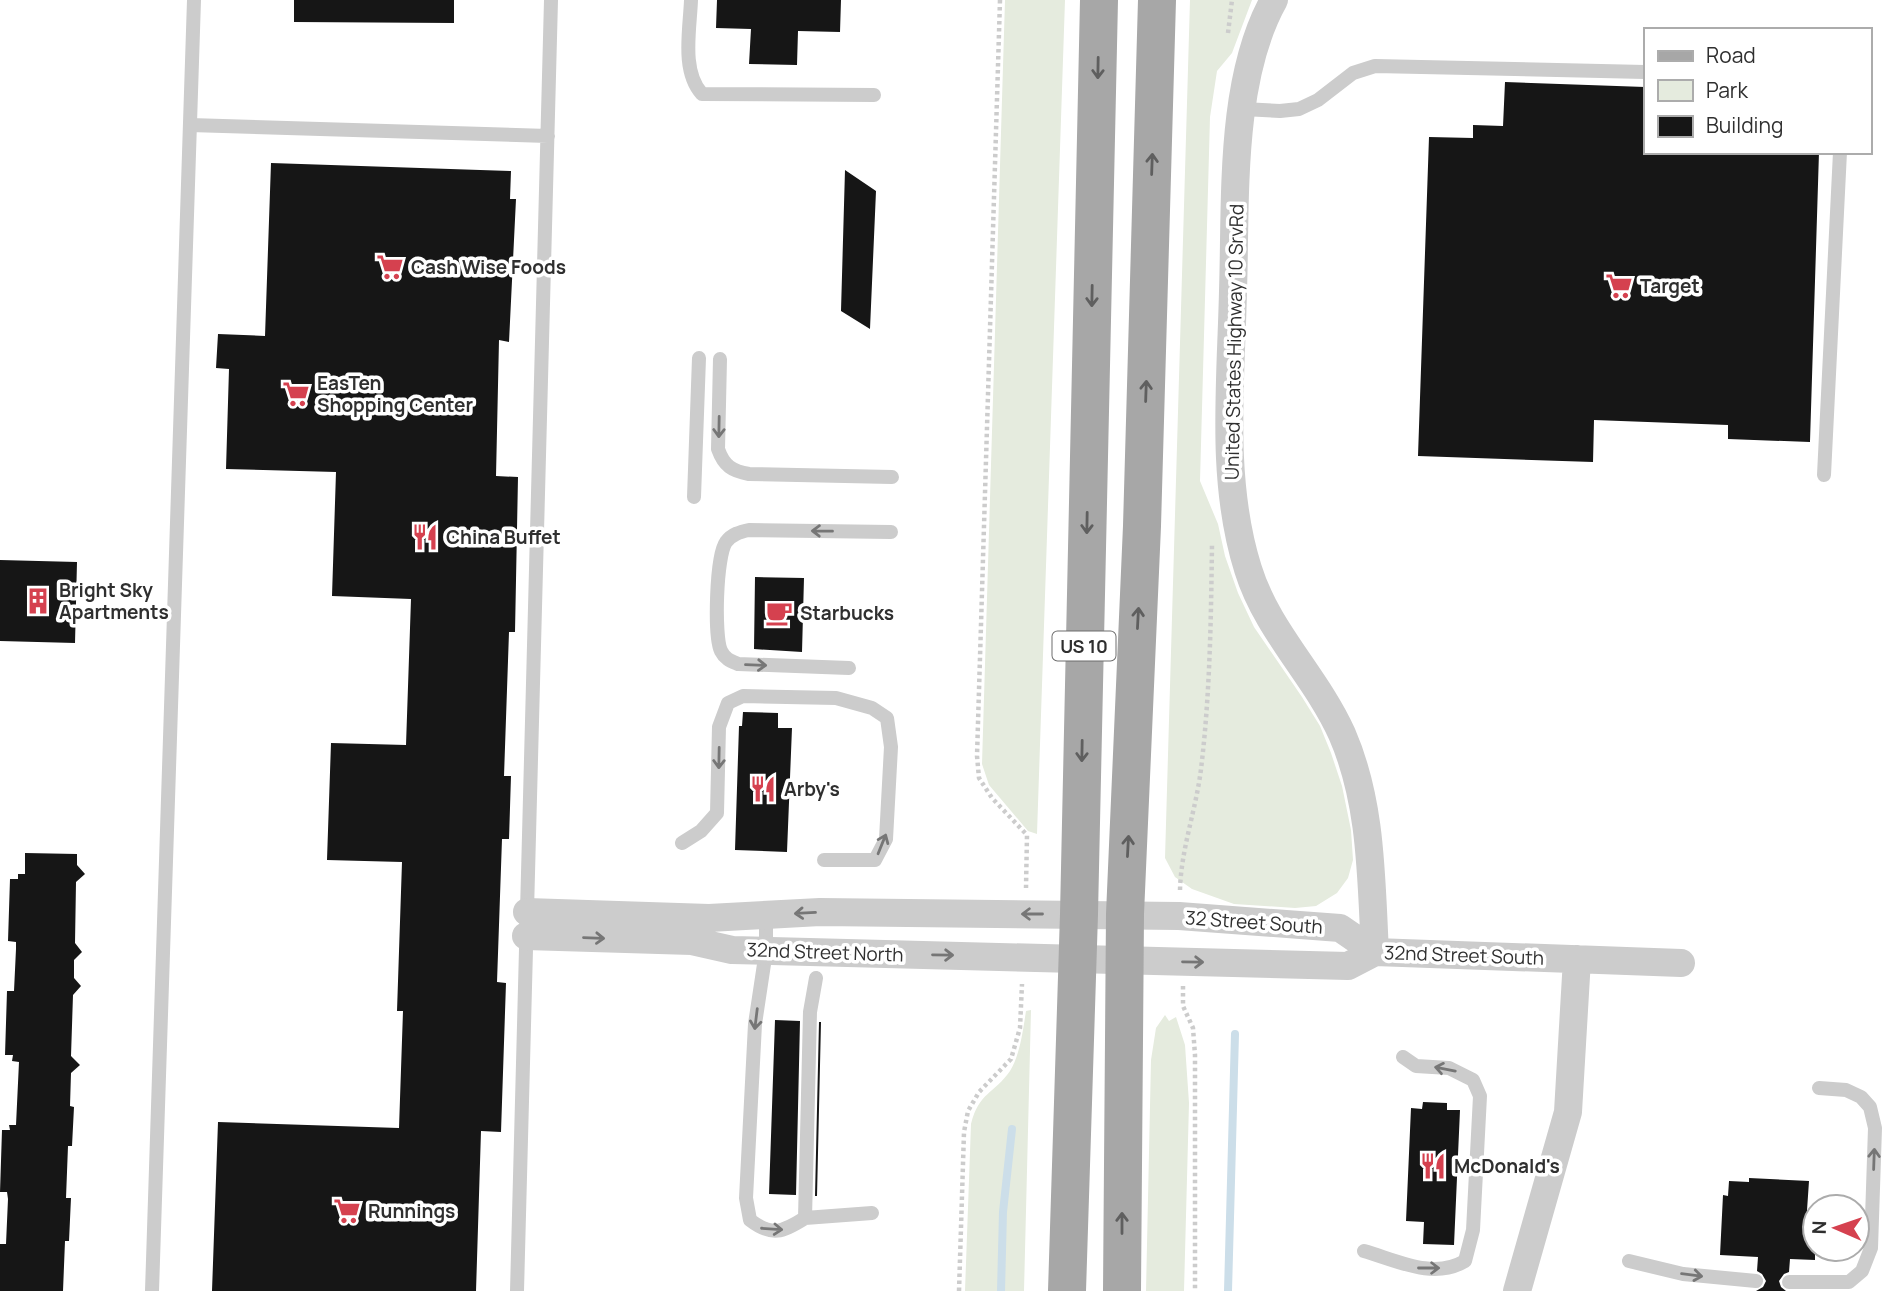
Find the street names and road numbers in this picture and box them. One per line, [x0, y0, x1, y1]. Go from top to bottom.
street label: United States Highway 10 SrvRd [1219, 204, 1249, 480]
road number: US 10 [1052, 632, 1116, 660]
street label: 32 Street South [1184, 904, 1324, 940]
street label: 32nd Street North [746, 936, 904, 968]
street label: 32nd Street South [1383, 939, 1545, 971]

